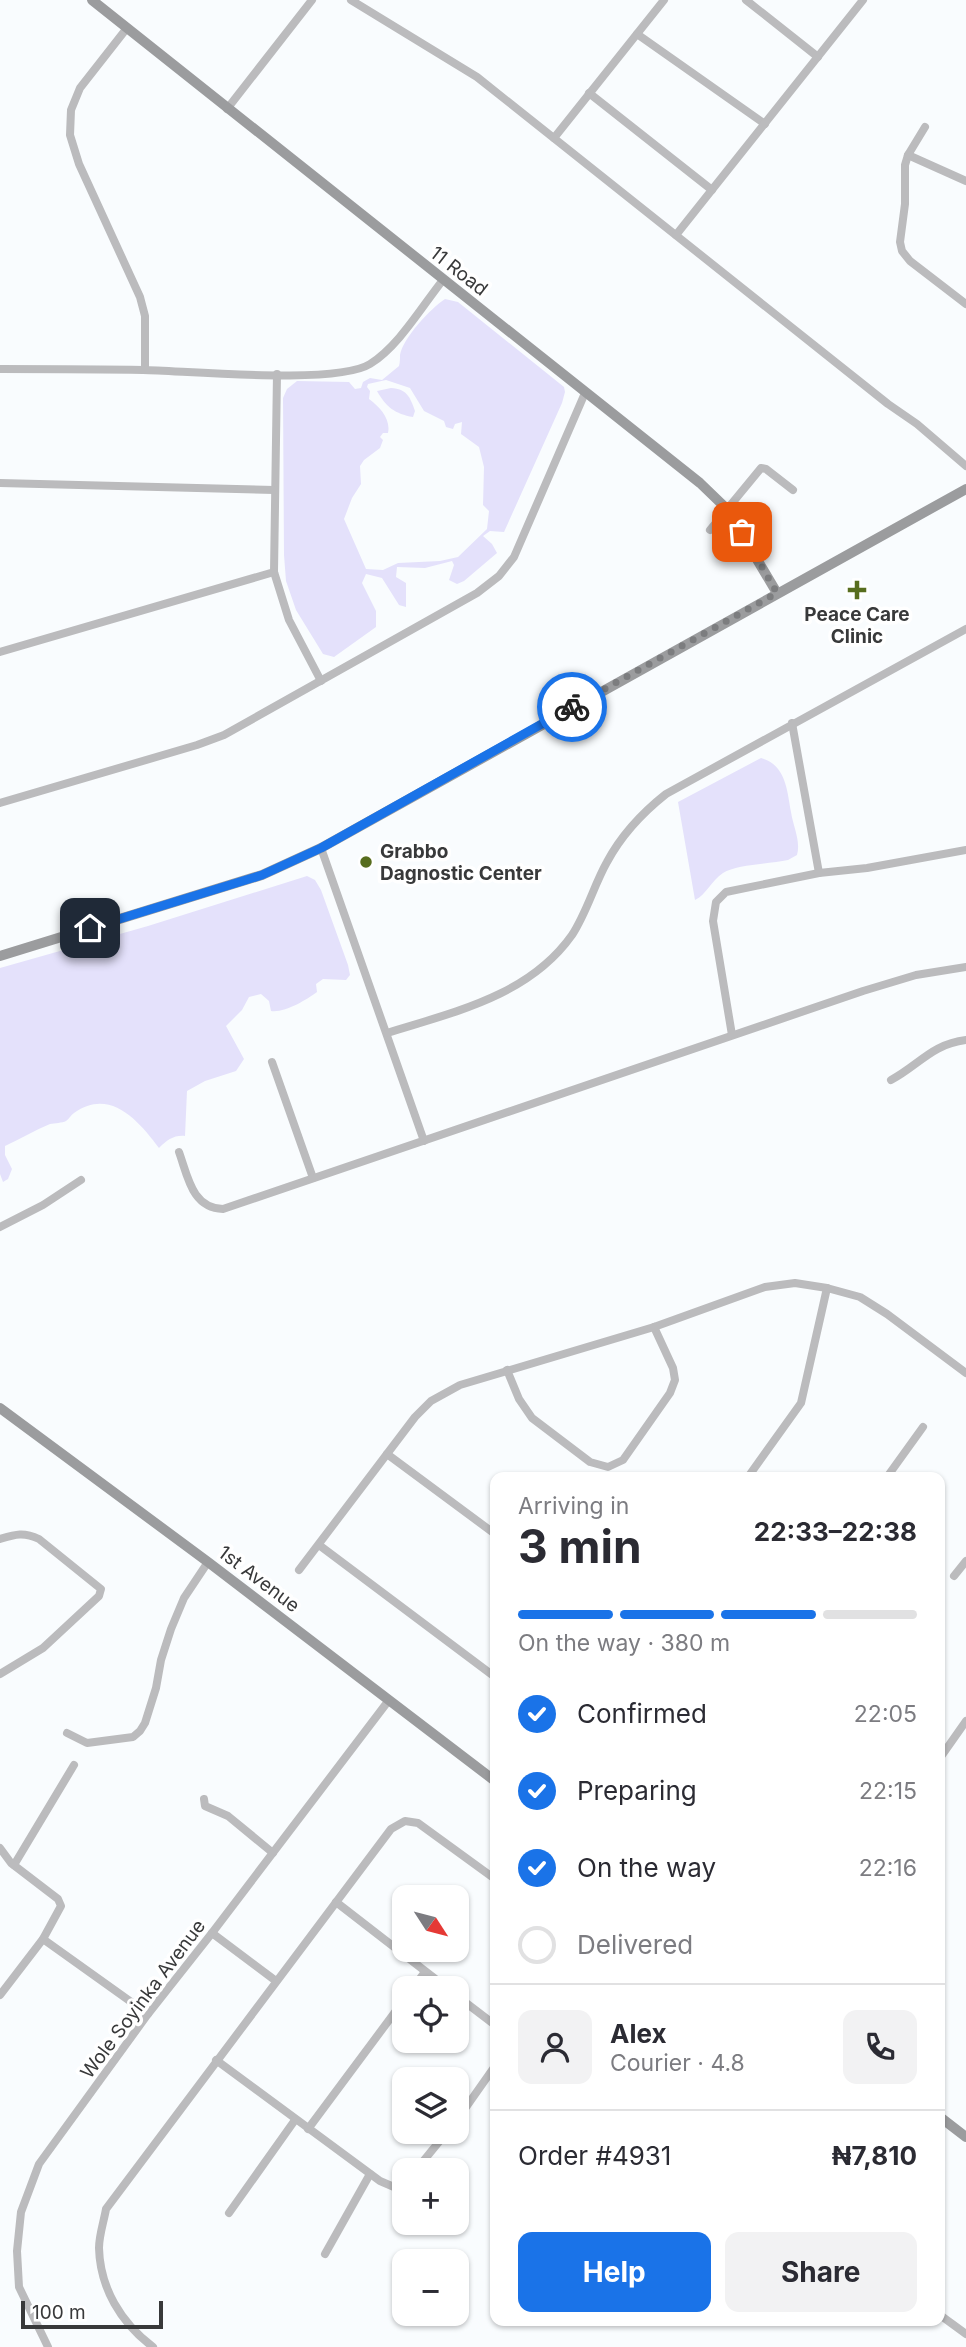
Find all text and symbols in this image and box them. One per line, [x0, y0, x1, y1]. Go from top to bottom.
street label: 11 Road [426, 241, 492, 301]
pin [712, 502, 772, 562]
icon: bag [723, 513, 761, 551]
marker: Peace Care Clinic [847, 580, 867, 600]
place label: Peace Care Clinic [804, 603, 910, 648]
courier [537, 672, 607, 742]
icon: bike [553, 688, 591, 726]
place label: Grabbo Dagnostic Center [380, 840, 542, 885]
marker: Grabbo Dagnostic Center [358, 854, 374, 870]
pin [60, 898, 120, 958]
icon: home [71, 909, 109, 947]
text: Arriving in [518, 1492, 629, 1520]
text: 22:33–22:38 [754, 1516, 917, 1547]
text: 3 min [518, 1518, 642, 1574]
street label: 1st Avenue [214, 1541, 304, 1617]
text: On the way · 380 m [518, 1629, 730, 1657]
icon: check [518, 1695, 556, 1733]
text: Confirmed [577, 1698, 707, 1729]
text: 22:05 [854, 1700, 917, 1728]
icon: check [518, 1772, 556, 1810]
text: Preparing [577, 1775, 697, 1806]
text: 22:15 [859, 1777, 917, 1805]
icon: check [518, 1849, 556, 1887]
text: On the way [577, 1852, 716, 1883]
text: 22:16 [859, 1854, 917, 1882]
north arrow [392, 1885, 469, 1962]
map controls [392, 1885, 469, 2326]
street label: Wole Soyinka Avenue [76, 1915, 210, 2083]
text: Delivered [577, 1929, 693, 1960]
button: locate [392, 1976, 469, 2053]
button: person [518, 2010, 592, 2084]
button: phone [843, 2010, 917, 2084]
text: Alex [610, 2018, 667, 2049]
text: Courier · 4.8 [610, 2049, 745, 2077]
button: layers [392, 2067, 469, 2144]
text: Order #4931 [518, 2140, 671, 2171]
text: ₦7,810 [832, 2140, 917, 2171]
button: + [392, 2158, 469, 2235]
button: Help [518, 2232, 711, 2312]
button: Share [725, 2232, 917, 2312]
button: − [392, 2249, 469, 2326]
scale bar [21, 2298, 163, 2330]
text: 100 m [32, 2301, 86, 2324]

